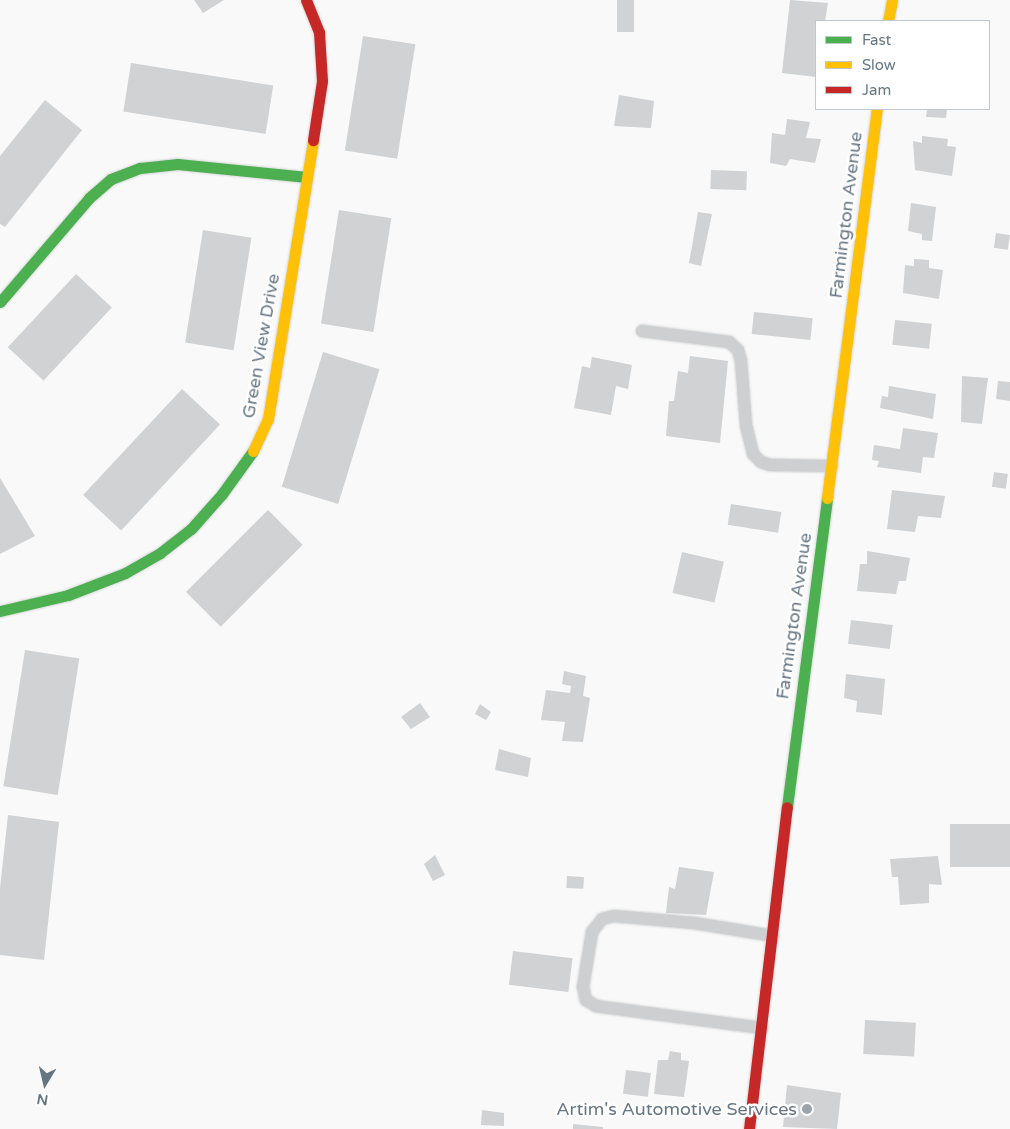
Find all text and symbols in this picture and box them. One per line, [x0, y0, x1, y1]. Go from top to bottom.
legend [815, 20, 990, 110]
text: Fast [862, 31, 891, 49]
text: Slow [862, 56, 896, 74]
text: Jam [862, 81, 891, 99]
street label: Farmington Avenue [825, 130, 867, 300]
street label: Green View Drive [238, 272, 284, 420]
street label: Farmington Avenue [772, 531, 816, 701]
north arrow [20, 1059, 70, 1109]
text: N [36, 1090, 49, 1109]
place label: Artim's Automotive Services [556, 1098, 797, 1120]
marker: Artim's Automotive Services [801, 1103, 813, 1115]

